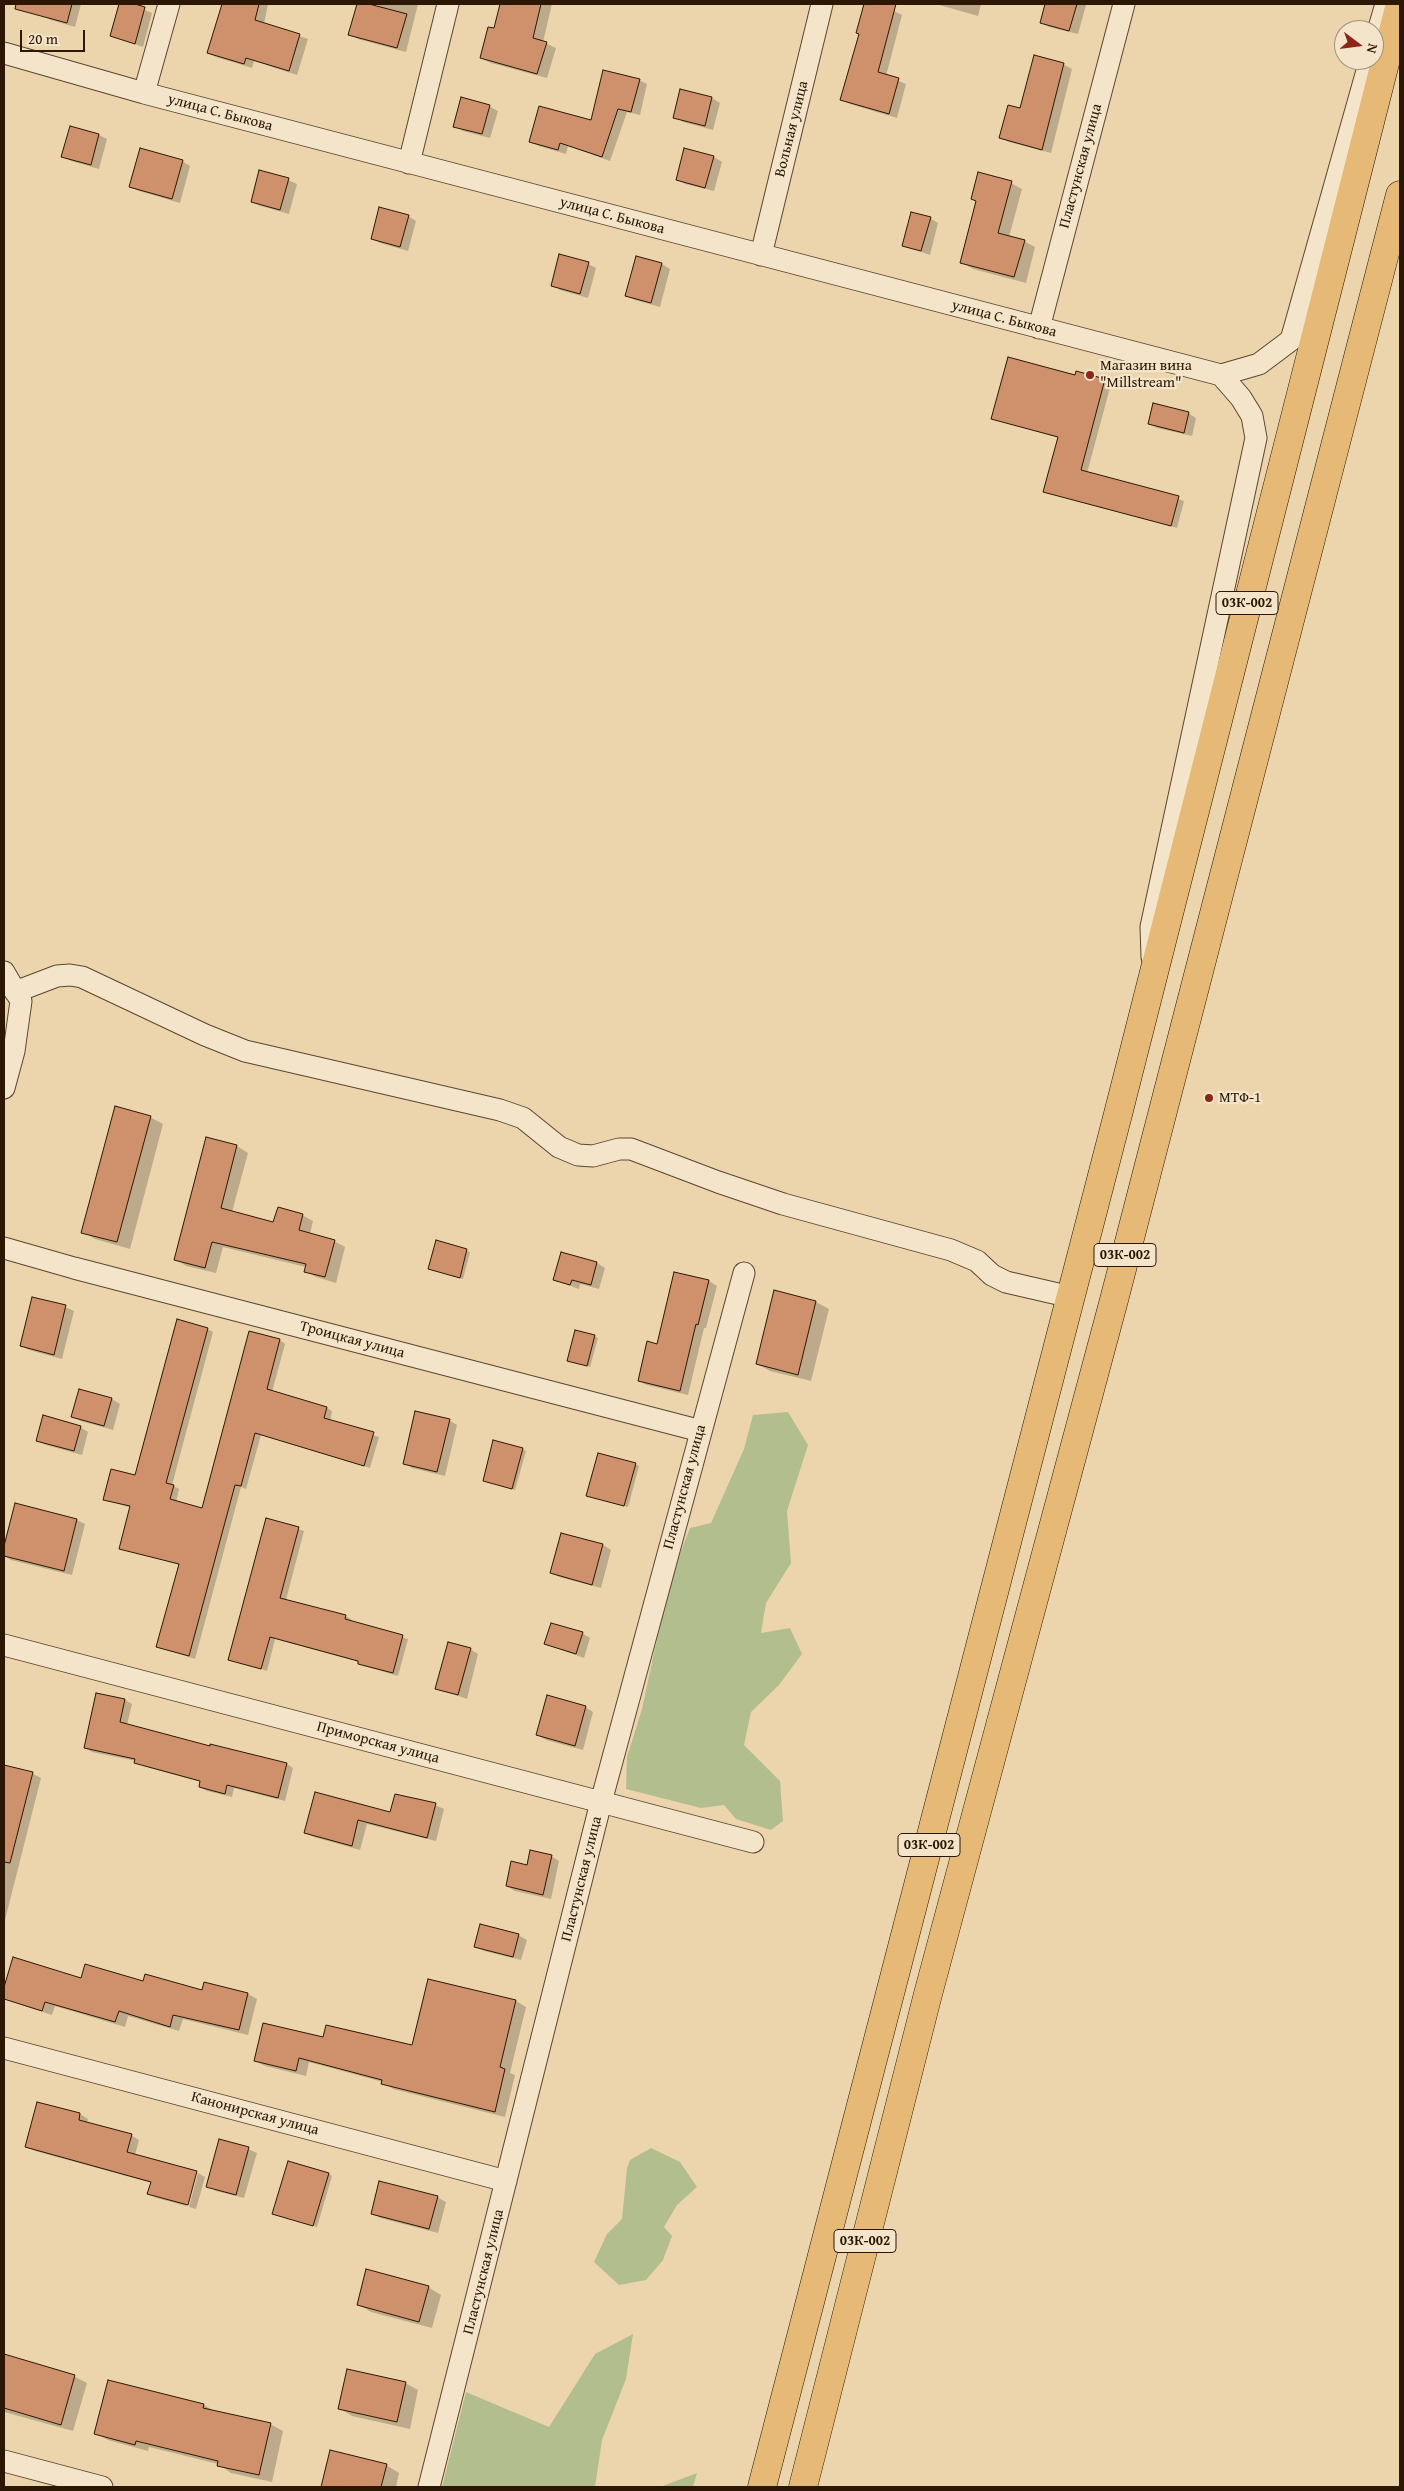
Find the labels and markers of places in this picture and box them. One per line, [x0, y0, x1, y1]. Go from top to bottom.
place label: Магазин вина "Millstream" [1100, 357, 1192, 392]
marker: Магазин вина "Millstream" [1084, 369, 1096, 381]
place label: МТФ-1 [1219, 1089, 1261, 1107]
marker: МТФ-1 [1203, 1092, 1215, 1104]

